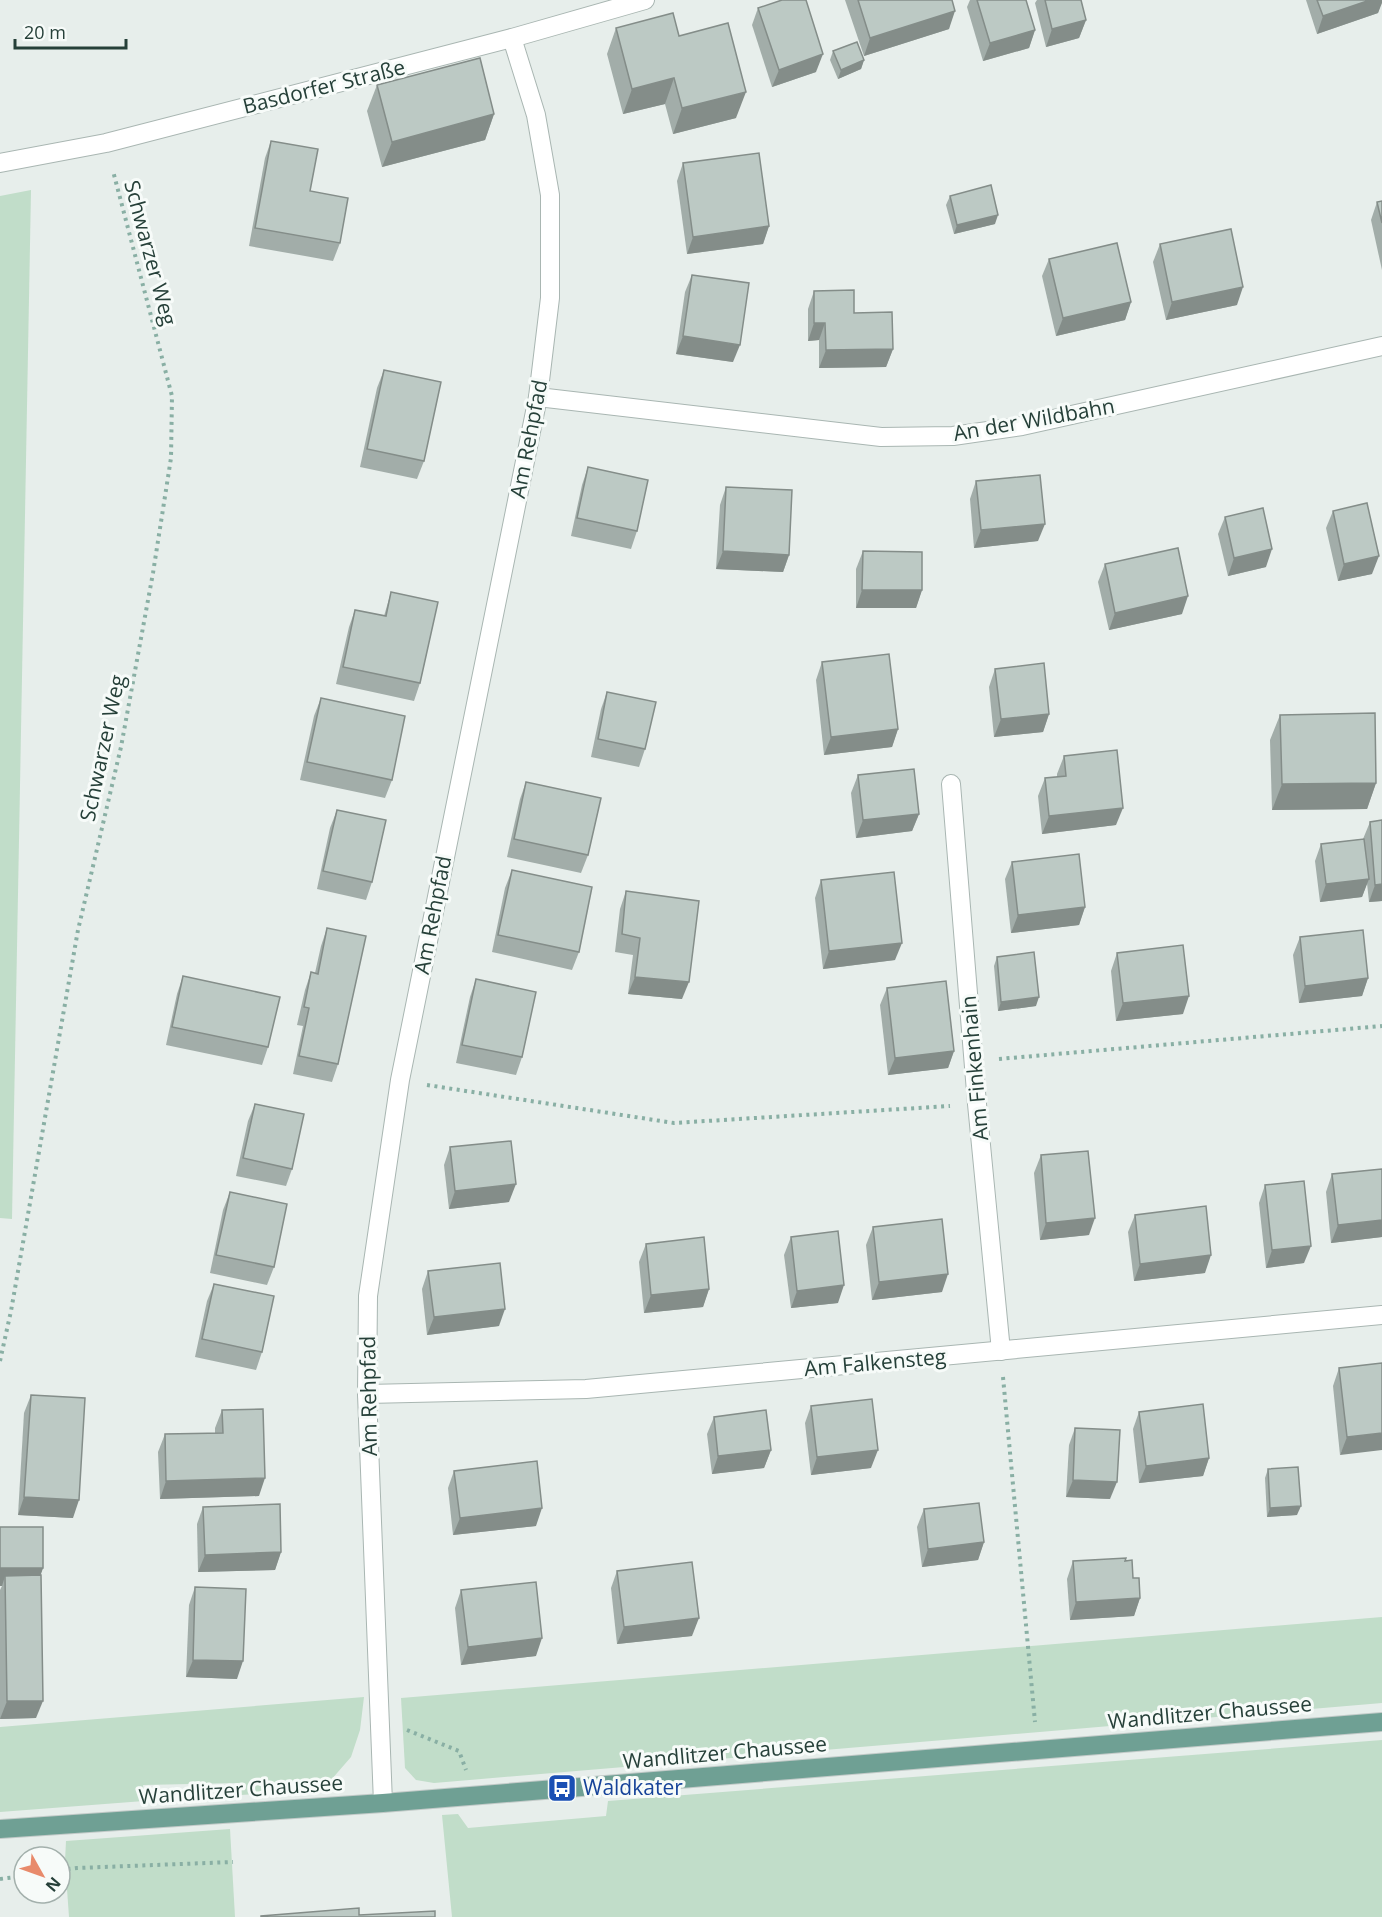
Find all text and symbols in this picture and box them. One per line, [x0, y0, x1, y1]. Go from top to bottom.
scale bar [15, 12, 126, 50]
text: 20 m [24, 20, 66, 44]
street label: Basdorfer Straße [240, 52, 408, 120]
street label: Schwarzer Weg [118, 177, 184, 328]
street label: Am Rehpfad [503, 377, 553, 501]
street label: An der Wildbahn [951, 391, 1117, 447]
street label: Schwarzer Weg [73, 672, 131, 824]
street label: Am Rehpfad [407, 853, 457, 977]
street label: Am Finkenhain [954, 994, 994, 1142]
street label: Am Rehpfad [353, 1336, 383, 1456]
street label: Am Falkensteg [803, 1342, 947, 1382]
street label: Wandlitzer Chaussee [1107, 1689, 1313, 1735]
street label: Wandlitzer Chaussee [622, 1729, 828, 1775]
street label: Wandlitzer Chaussee [138, 1768, 344, 1810]
bus stop icon: Waldkater [546, 1772, 578, 1804]
place label: Waldkater [583, 1773, 683, 1801]
north arrow [12, 1845, 72, 1905]
text: N [41, 1873, 66, 1897]

